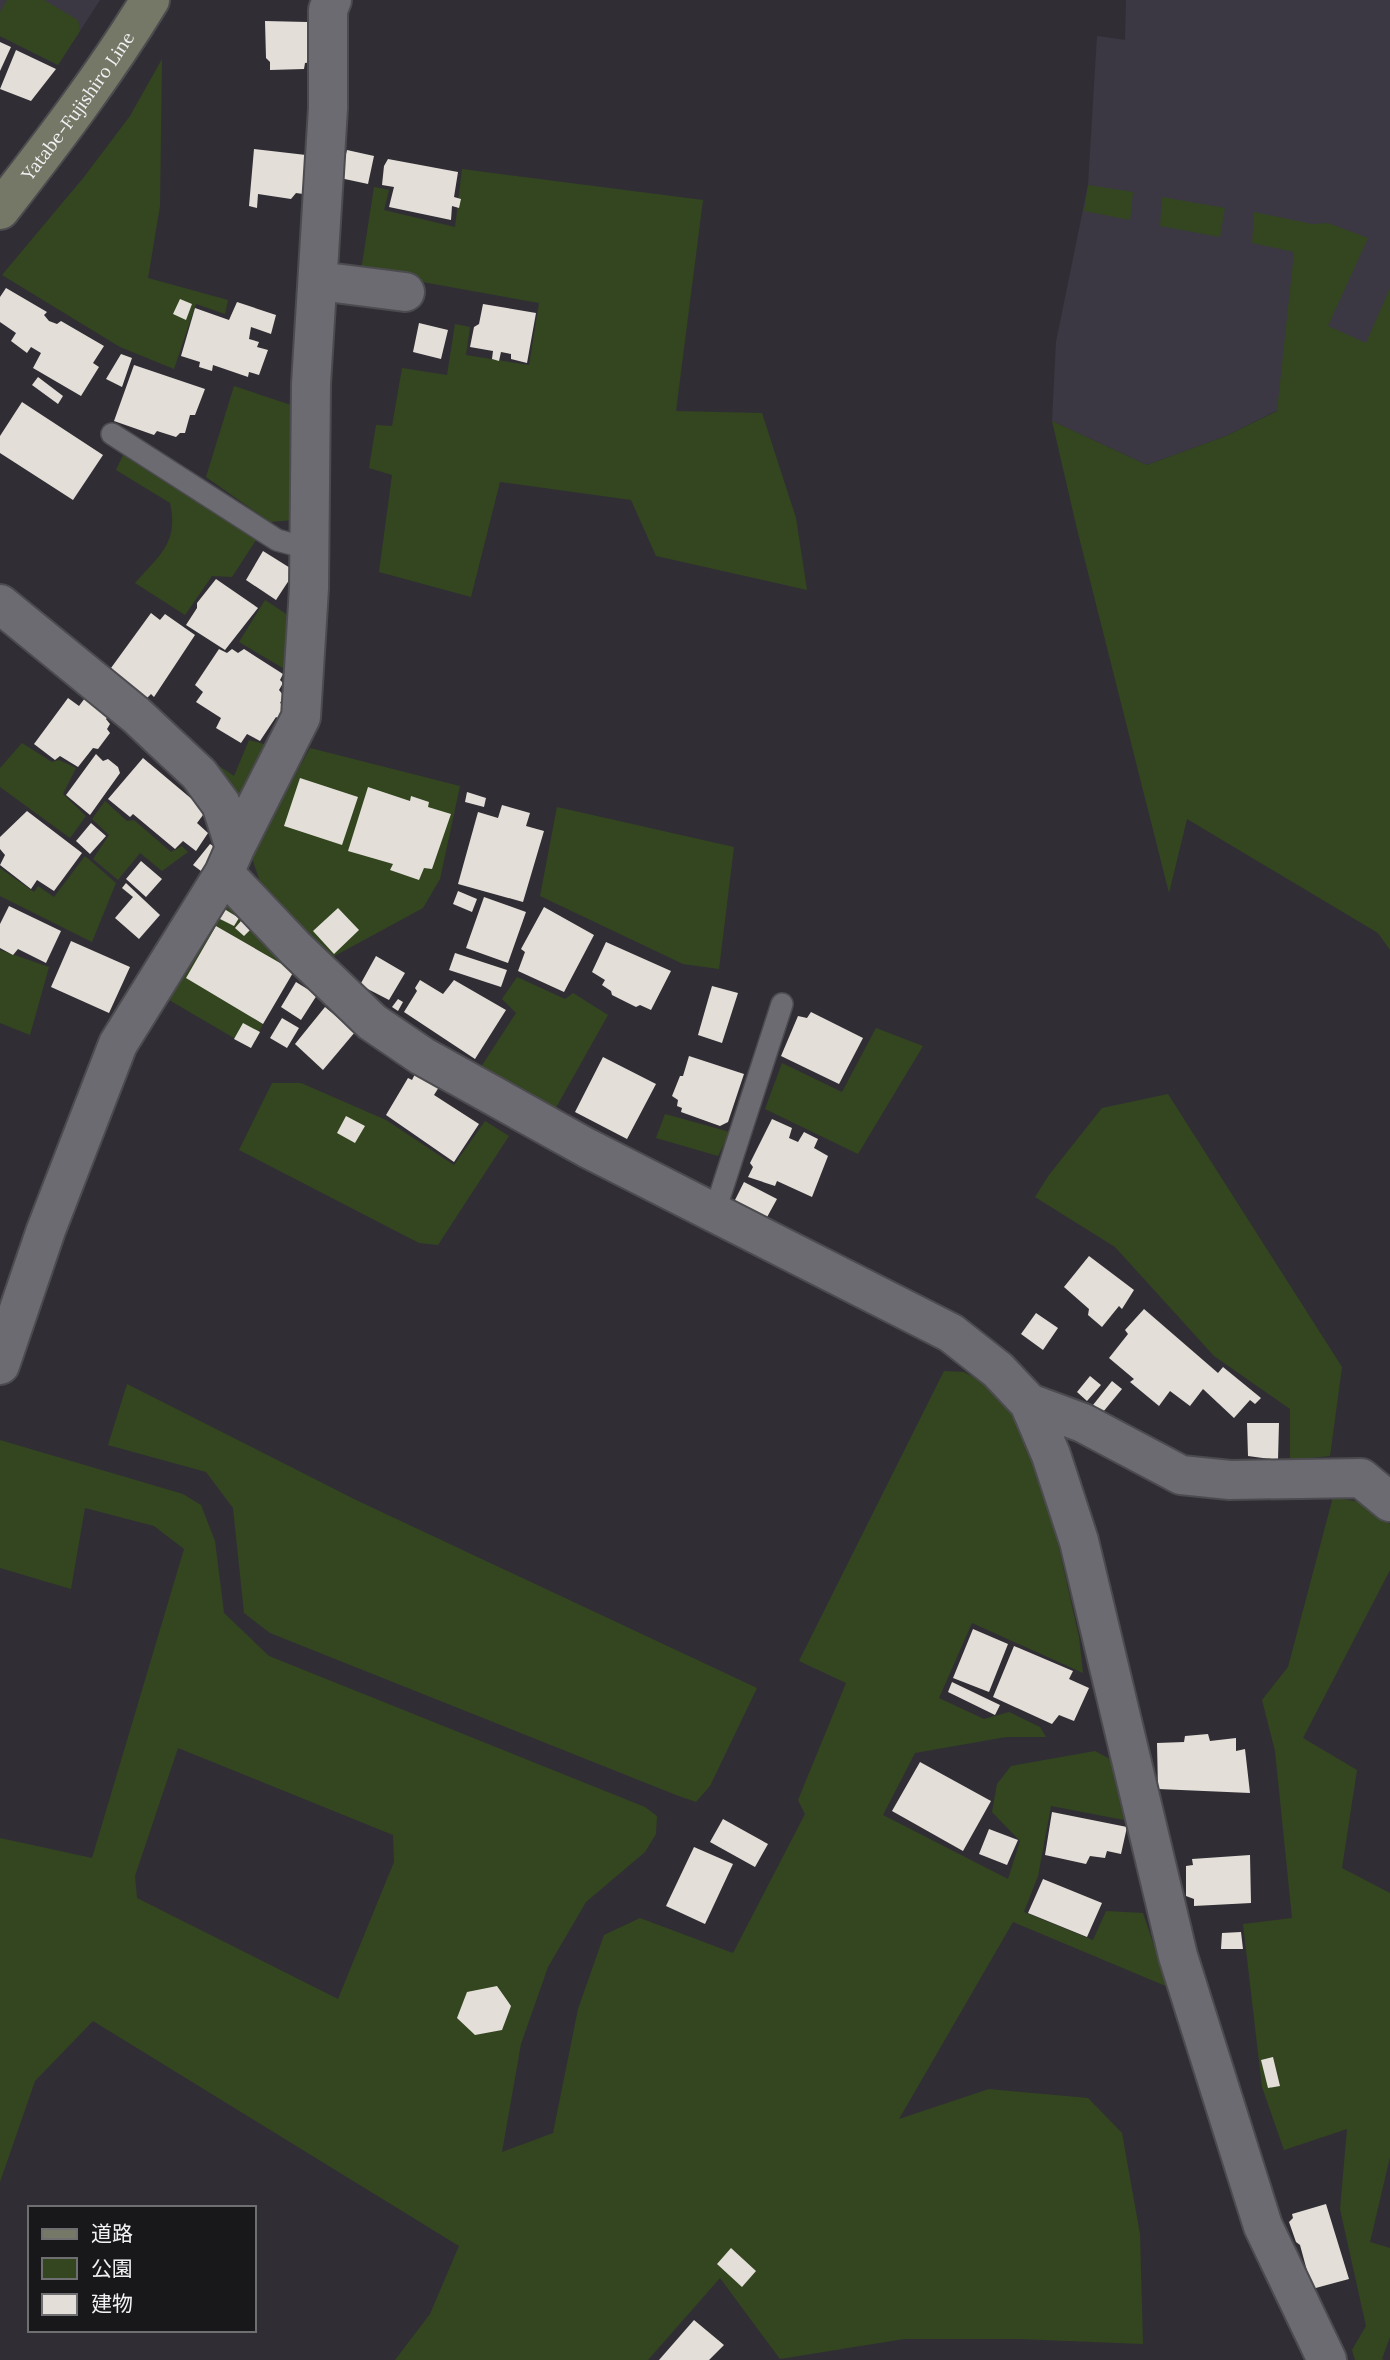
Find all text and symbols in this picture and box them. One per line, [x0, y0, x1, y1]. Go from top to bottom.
street label: Yatabe-Fujishiro Line [15, 27, 139, 185]
legend [28, 2206, 256, 2332]
text: 道路 [91, 2220, 133, 2247]
text: 公園 [91, 2255, 133, 2282]
text: 建物 [91, 2290, 133, 2317]

